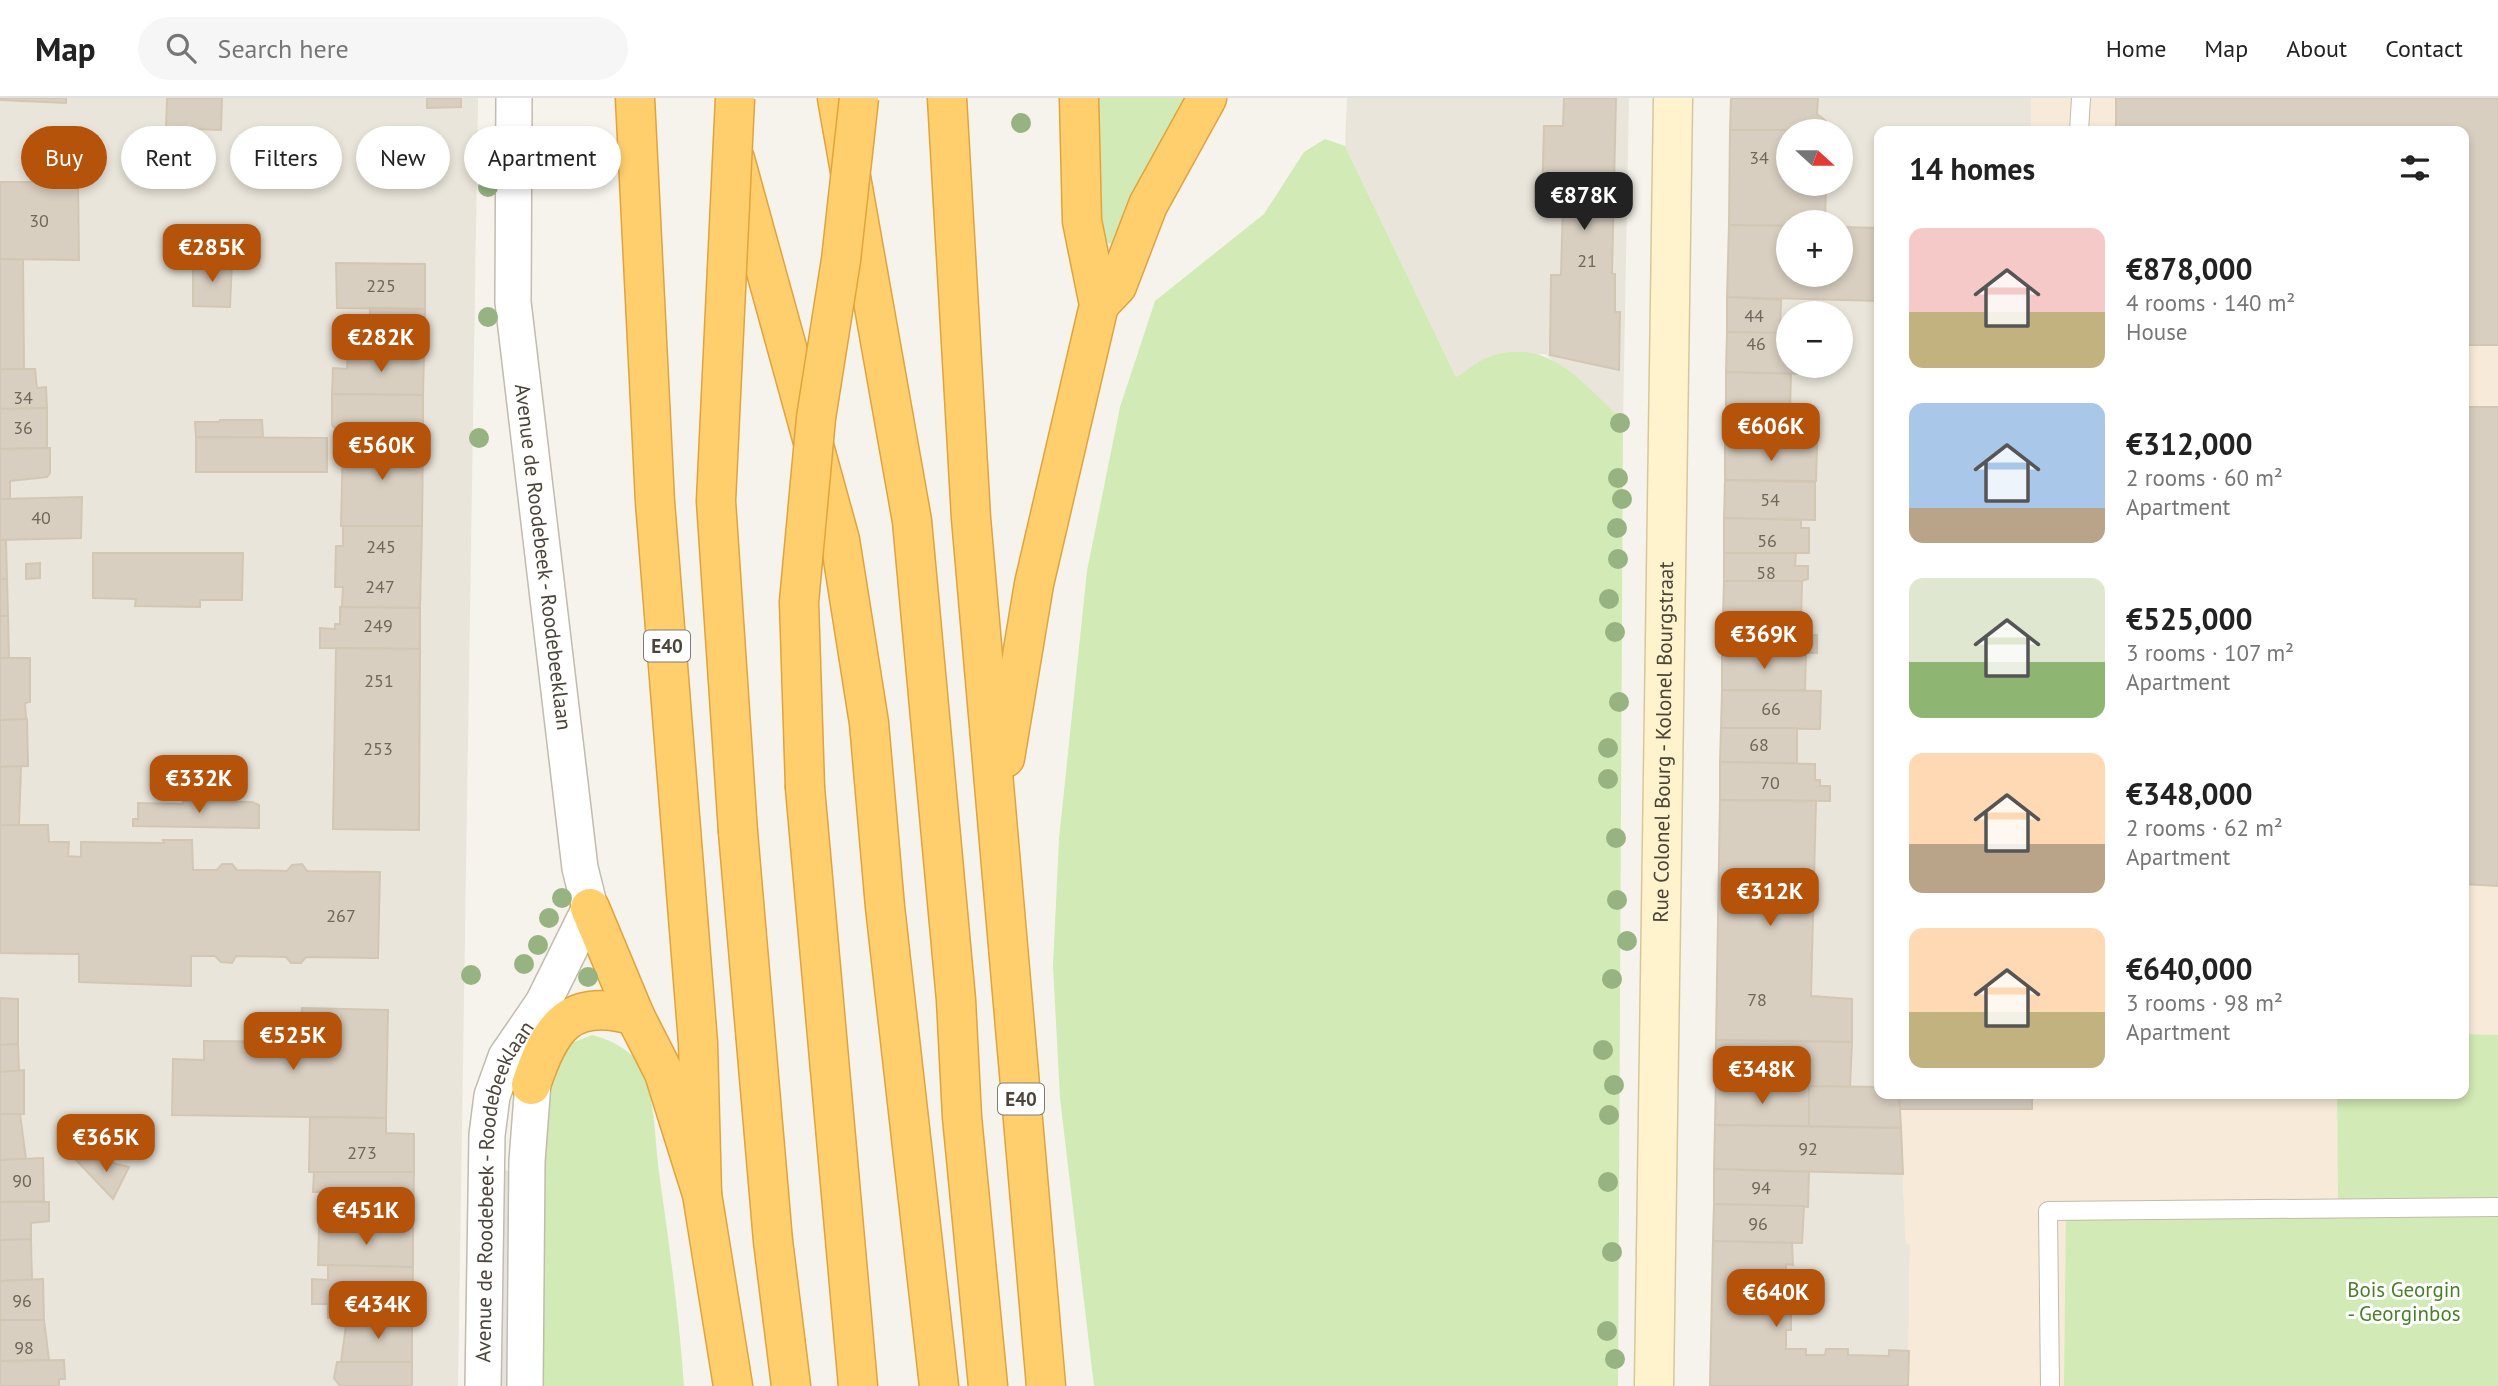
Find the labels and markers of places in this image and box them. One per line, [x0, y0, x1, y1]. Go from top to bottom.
pin: €878K [1535, 172, 1633, 232]
pin: €285K [163, 225, 261, 284]
pin: €282K [332, 314, 430, 374]
pin: €606K [1722, 404, 1820, 463]
pin: €560K [333, 422, 431, 482]
pin: €369K [1715, 612, 1813, 671]
pin: €332K [150, 756, 248, 815]
pin: €312K [1721, 868, 1819, 928]
pin: €525K [244, 1012, 342, 1072]
pin: €348K [1713, 1046, 1811, 1106]
pin: €365K [57, 1114, 155, 1174]
pin: €451K [317, 1188, 415, 1247]
pin: €640K [1727, 1270, 1825, 1329]
pin: €434K [329, 1282, 427, 1341]

